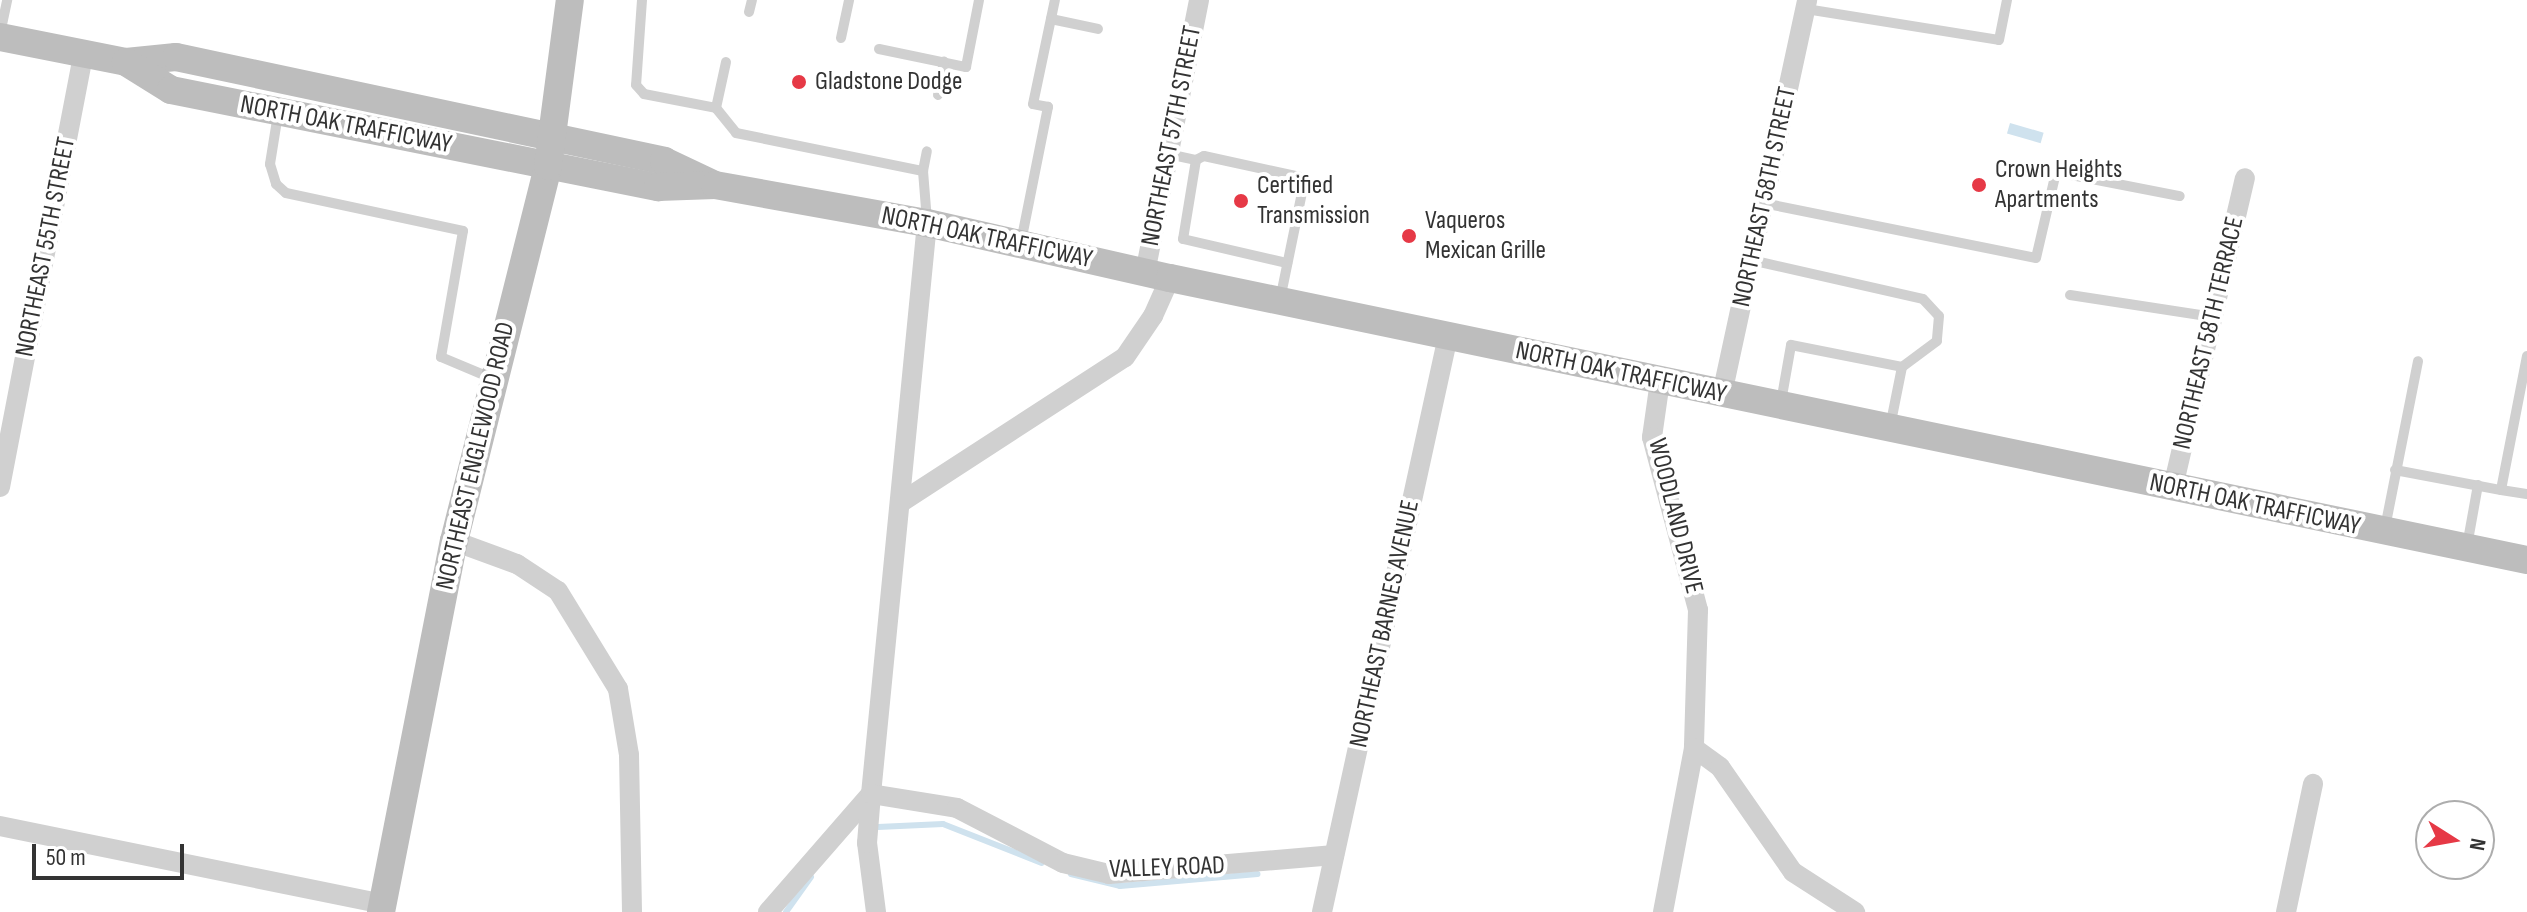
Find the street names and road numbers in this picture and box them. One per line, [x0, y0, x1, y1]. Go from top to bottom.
street label: NORTHEAST 57TH STREET [1135, 23, 1209, 249]
street label: NORTHEAST 58TH STREET [1726, 84, 1804, 310]
street label: NORTH OAK TRAFFICWAY [238, 89, 454, 161]
street label: NORTHEAST 55TH STREET [9, 135, 83, 359]
street label: NORTH OAK TRAFFICWAY [879, 200, 1095, 276]
street label: NORTHEAST 58TH TERRACE [2167, 214, 2251, 452]
street label: NORTHEAST ENGLEWOOD ROAD [430, 319, 522, 593]
street label: NORTH OAK TRAFFICWAY [1513, 335, 1729, 411]
street label: WOODLAND DRIVE [1641, 435, 1709, 597]
street label: NORTH OAK TRAFFICWAY [2147, 467, 2363, 543]
street label: NORTHEAST BARNES AVENUE [1344, 497, 1426, 751]
street label: VALLEY ROAD [1109, 850, 1225, 886]

